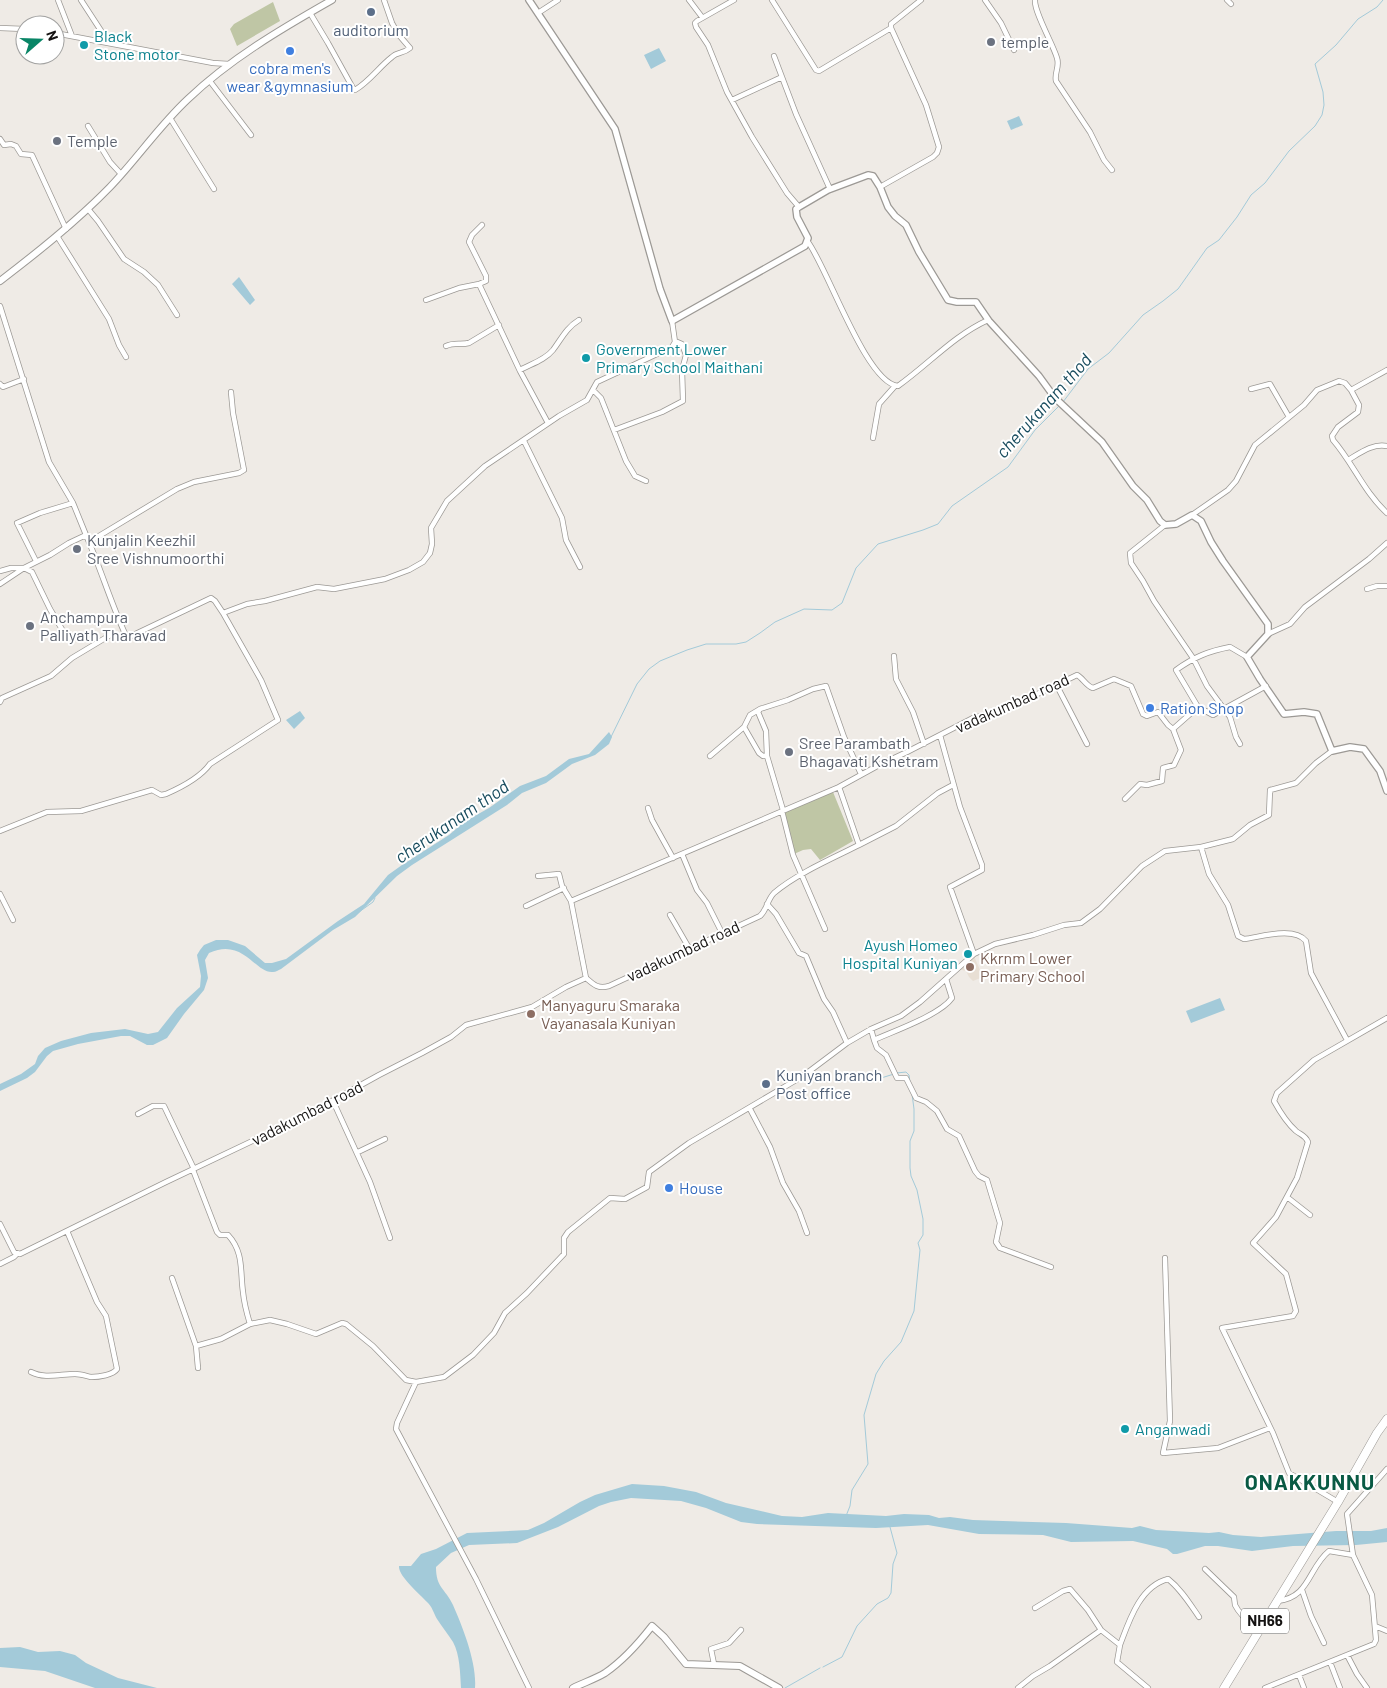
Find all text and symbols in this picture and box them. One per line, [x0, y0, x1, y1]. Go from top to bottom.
marker: auditorium [365, 6, 377, 18]
north arrow [15, 15, 65, 65]
place label: auditorium [333, 20, 409, 39]
place label: Black Stone motor [94, 26, 180, 63]
text: N [43, 28, 62, 43]
place label: temple [1001, 32, 1049, 51]
marker: temple [985, 36, 997, 48]
marker: Black Stone motor [78, 39, 90, 51]
marker: cobra men's wear &gymnasium [284, 45, 296, 57]
place label: cobra men's wear &gymnasium [227, 58, 354, 95]
place label: Temple [67, 131, 118, 150]
marker: Temple [51, 135, 63, 147]
place label: Government Lower Primary School Maithani [596, 339, 763, 376]
water label: cherukanam thod [991, 348, 1096, 462]
marker: Government Lower Primary School Maithani [580, 352, 592, 364]
place label: Kunjalin Keezhil Sree Vishnumoorthi [87, 530, 225, 567]
marker: Kunjalin Keezhil Sree Vishnumoorthi [71, 543, 83, 555]
place label: Anchampura Palliyath Tharavad [40, 607, 166, 644]
marker: Anchampura Palliyath Tharavad [24, 620, 36, 632]
street label: vadakumbad road [952, 669, 1072, 736]
place label: Ration Shop [1160, 698, 1244, 717]
marker: Ration Shop [1144, 702, 1156, 714]
place label: Sree Parambath Bhagavati Kshetram [799, 733, 938, 770]
marker: Sree Parambath Bhagavati Kshetram [783, 746, 795, 758]
water label: cherukanam thod [390, 775, 513, 867]
street label: vadakumbad road [623, 916, 742, 985]
place label: Ayush Homeo Hospital Kuniyan [842, 935, 958, 972]
marker: Ayush Homeo Hospital Kuniyan [962, 948, 974, 960]
place label: Kkrnm Lower Primary School [980, 948, 1085, 985]
marker: Kkrnm Lower Primary School [964, 961, 976, 973]
place label: Manyaguru Smaraka Vayanasala Kuniyan [541, 995, 680, 1032]
marker: Manyaguru Smaraka Vayanasala Kuniyan [525, 1008, 537, 1020]
place label: Kuniyan branch Post office [776, 1065, 882, 1102]
street label: vadakumbad road [248, 1076, 366, 1149]
marker: Kuniyan branch Post office [760, 1078, 772, 1090]
place label: House [679, 1178, 723, 1197]
marker: House [663, 1182, 675, 1194]
place label: Anganwadi [1135, 1419, 1211, 1438]
marker: Anganwadi [1119, 1423, 1131, 1435]
district label: ONAKKUNNU [1245, 1469, 1375, 1494]
road number: NH66 [1241, 1608, 1289, 1634]

